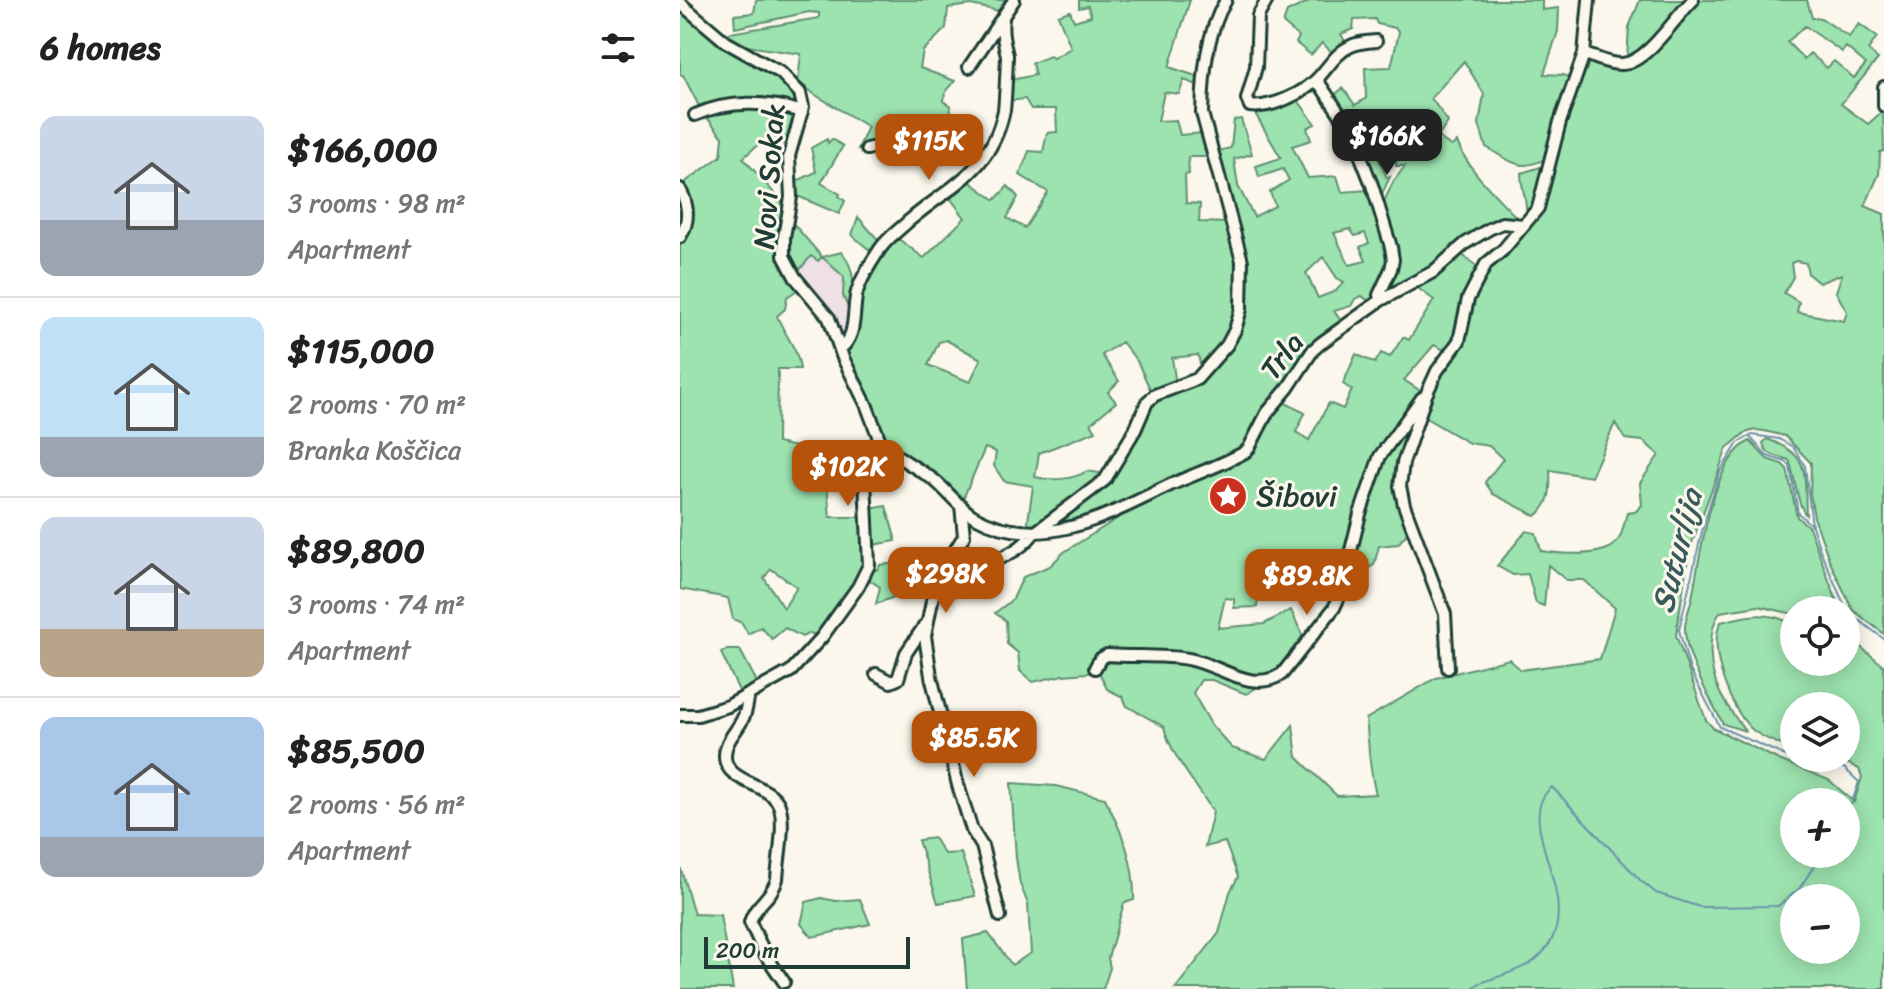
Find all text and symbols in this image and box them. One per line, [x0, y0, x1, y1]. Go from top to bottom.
text: 6 homes [40, 18, 161, 78]
icon: filters [596, 26, 640, 70]
street label: Novi Sokak [737, 101, 801, 251]
pin: $166K [1331, 109, 1443, 177]
text: $166K [1350, 112, 1424, 158]
pin: $115K [873, 114, 985, 182]
text: $115K [893, 117, 965, 163]
text: $166,000 [288, 120, 438, 180]
icon: home [104, 148, 200, 244]
text: 3 rooms · 98 m² [288, 180, 466, 226]
text: Apartment [288, 226, 411, 272]
street label: Trla [1245, 320, 1319, 392]
text: $115,000 [288, 321, 434, 381]
icon: home [104, 349, 200, 445]
text: 2 rooms · 70 m² [288, 381, 466, 427]
text: Branka Koščica [288, 427, 461, 473]
pin: $102K [792, 440, 904, 508]
text: $102K [810, 443, 886, 489]
place label: Šibovi [1256, 469, 1338, 523]
place icon: Šibovi [1207, 475, 1249, 517]
water label: Suturlija [1634, 480, 1721, 619]
text: $89,800 [288, 521, 425, 581]
pin: $298K [890, 547, 1002, 615]
icon: home [104, 549, 200, 645]
pin: $89.8K [1242, 549, 1372, 617]
text: $298K [906, 550, 986, 596]
text: $89.8K [1263, 552, 1351, 598]
text: 3 rooms · 74 m² [288, 581, 465, 627]
map controls [1780, 596, 1860, 964]
button: locate [1780, 596, 1860, 676]
text: Apartment [288, 627, 411, 673]
button: layers [1780, 692, 1860, 772]
pin: $85.5K [909, 711, 1039, 779]
text: $85.5K [930, 714, 1018, 760]
text: $85,500 [288, 721, 425, 781]
icon: home [104, 749, 200, 845]
text: 2 rooms · 56 m² [288, 781, 466, 827]
button: + [1780, 788, 1860, 868]
text: Apartment [288, 827, 411, 873]
button: − [1780, 884, 1860, 964]
text: 200 m [716, 931, 779, 970]
scale bar [704, 933, 910, 969]

